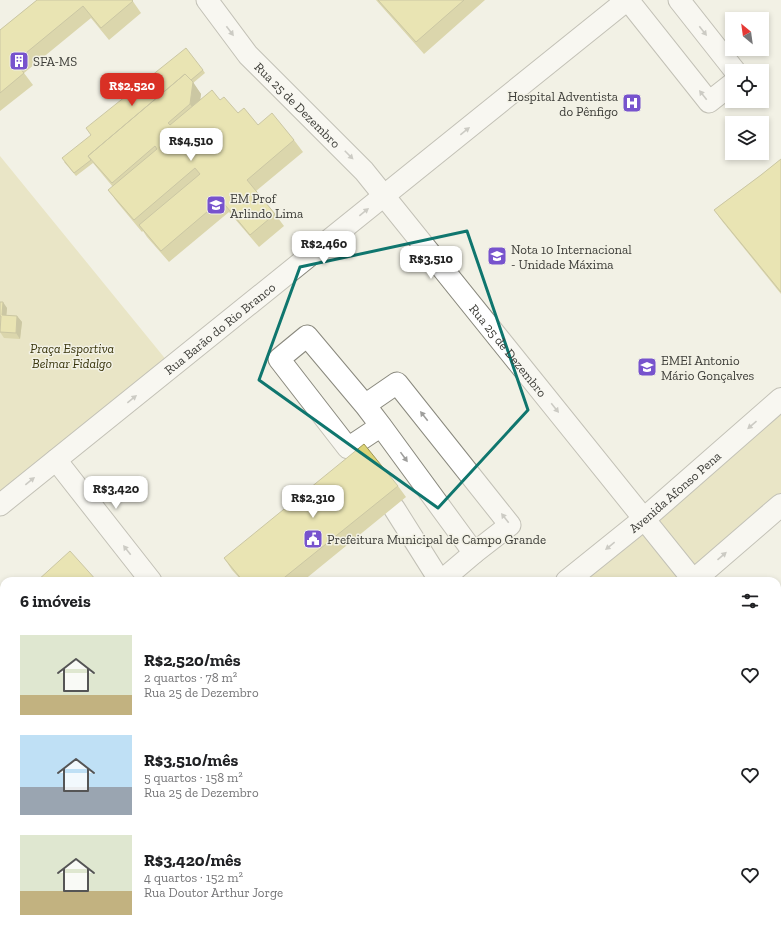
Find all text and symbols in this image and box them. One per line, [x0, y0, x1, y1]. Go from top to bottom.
north arrow [725, 12, 769, 56]
map controls [725, 12, 769, 160]
one-way arrow [699, 25, 708, 36]
one-way arrow [226, 26, 234, 37]
building icon: SFA-MS [8, 50, 30, 72]
place label: SFA-MS [33, 54, 77, 69]
street label: Rua 25 de Dezembro [252, 59, 344, 151]
button: locate [725, 64, 769, 108]
pin: R$2,520 [95, 73, 169, 107]
text: R$2,520 [109, 78, 155, 93]
place label: Hospital Adventista do Pênfigo [508, 89, 619, 119]
one-way arrow [699, 90, 707, 101]
hospital icon: Hospital Adventista do Pênfigo [621, 92, 643, 114]
button: layers [725, 116, 769, 160]
one-way arrow [459, 126, 470, 135]
pin: R$4,510 [154, 128, 228, 162]
text: R$4,510 [169, 133, 213, 148]
one-way arrow [344, 151, 354, 160]
place label: EM Prof Arlindo Lima [230, 191, 304, 221]
school or university icon: EM Prof Arlindo Lima [205, 194, 227, 216]
one-way arrow [358, 208, 369, 217]
pin: R$2,460 [287, 231, 361, 265]
text: R$2,460 [301, 236, 347, 251]
place label: Nota 10 Internacional - Unidade Máxima [511, 242, 632, 272]
school or university icon: Nota 10 Internacional - Unidade Máxima [486, 245, 508, 267]
pin: R$3,510 [394, 246, 468, 280]
text: R$3,510 [409, 251, 453, 266]
street label: Rua Barão do Rio Branco [161, 279, 278, 377]
street label: Rua 25 de Dezembro [467, 301, 550, 400]
park label: Praça Esportiva Belmar Fidalgo [30, 341, 114, 371]
place label: EMEI Antonio Mário Gonçalves [661, 353, 755, 383]
school or university icon: EMEI Antonio Mário Gonçalves [636, 356, 658, 378]
one-way arrow [126, 395, 137, 404]
one-way arrow [550, 402, 559, 413]
one-way arrow [419, 411, 428, 422]
one-way arrow [747, 420, 756, 429]
street label: Avenida Afonso Pena [626, 447, 724, 536]
one-way arrow [400, 452, 408, 463]
one-way arrow [25, 476, 36, 485]
pin: R$3,420 [79, 476, 153, 510]
text: R$3,420 [93, 481, 139, 496]
pin: R$2,310 [276, 485, 350, 519]
text: R$2,310 [291, 490, 335, 505]
one-way arrow [500, 513, 509, 524]
public building icon: Prefeitura Municipal de Campo Grande [302, 528, 324, 550]
place label: Prefeitura Municipal de Campo Grande [327, 532, 546, 547]
one-way arrow [605, 542, 616, 550]
one-way arrow [122, 545, 131, 556]
one-way arrow [717, 551, 727, 560]
icon: filters [739, 590, 761, 612]
text: 6 imóveis [20, 591, 91, 611]
text: R$2,520/mês [144, 650, 241, 670]
icon: home [52, 651, 100, 699]
icon: heart [739, 664, 761, 686]
text: 2 quartos · 78 m² [144, 670, 237, 685]
text: Rua 25 de Dezembro [144, 685, 259, 700]
text: R$3,510/mês [144, 750, 238, 770]
icon: home [52, 751, 100, 799]
icon: heart [739, 764, 761, 786]
text: 5 quartos · 158 m² [144, 770, 243, 785]
text: Rua 25 de Dezembro [144, 785, 259, 800]
text: R$3,420/mês [144, 850, 241, 870]
icon: home [52, 851, 100, 899]
icon: heart [739, 864, 761, 886]
text: 4 quartos · 152 m² [144, 870, 243, 885]
text: Rua Doutor Arthur Jorge [144, 885, 283, 900]

